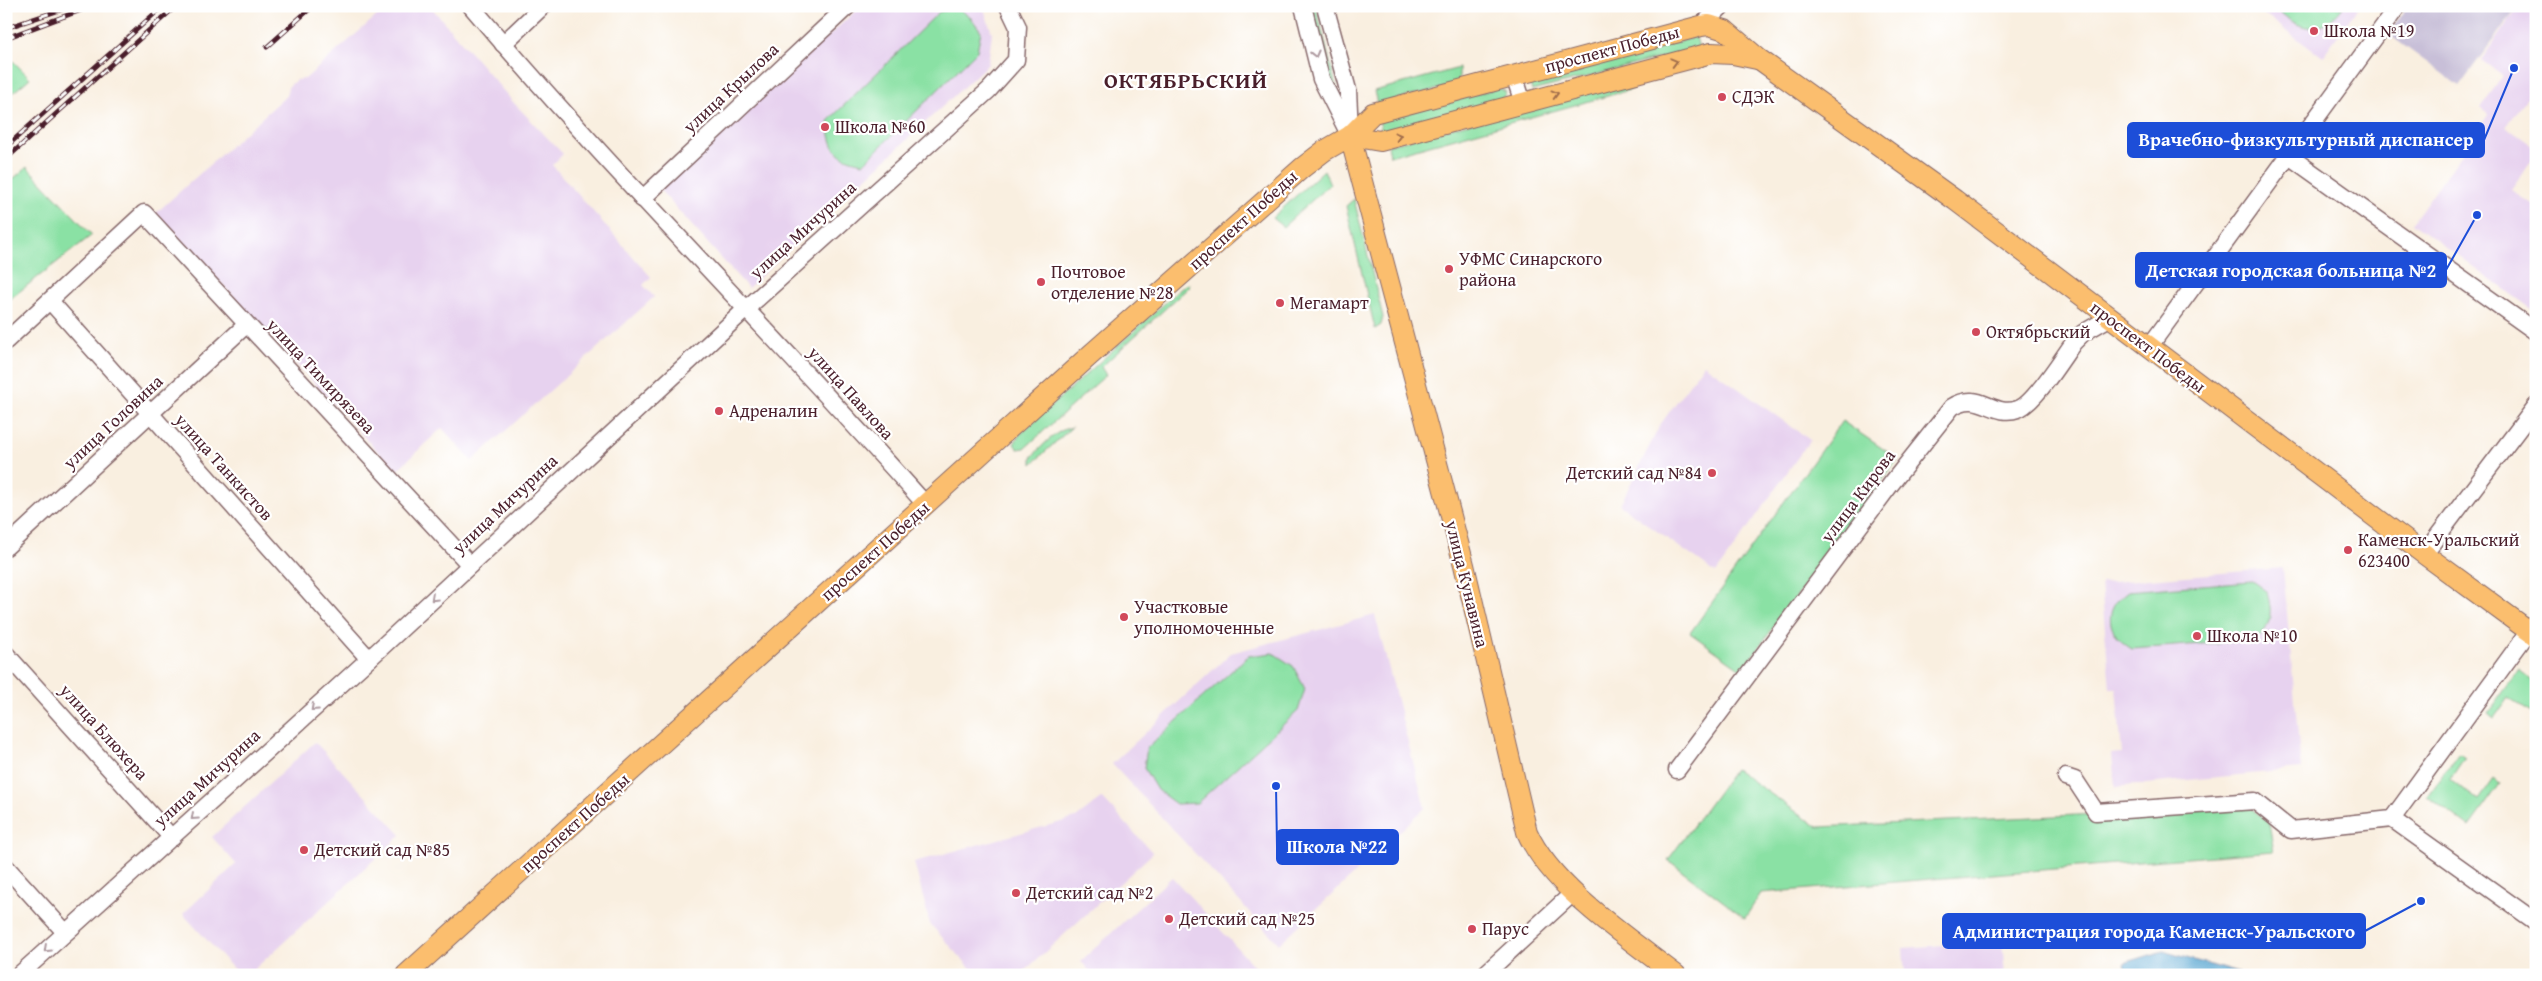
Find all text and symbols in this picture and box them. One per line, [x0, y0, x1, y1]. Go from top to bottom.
street label: проспект Победы [1541, 17, 1683, 79]
place label: Школа №19 [2324, 17, 2414, 44]
marker: Школа №19 [2308, 25, 2320, 37]
street label: улица Крылова [676, 36, 785, 140]
one-way arrow [1309, 49, 1320, 58]
one-way arrow [1670, 58, 1678, 68]
district label: ОКТЯБРЬСКИЙ [1104, 64, 1268, 96]
place label: СДЭК [1732, 83, 1775, 110]
one-way arrow [1550, 90, 1558, 100]
marker: СДЭК [1716, 91, 1728, 103]
place label: Школа №60 [835, 113, 926, 140]
marker: Школа №60 [819, 121, 831, 133]
callout: Врачебно-физкультурный диспансер [2128, 123, 2484, 157]
text: Врачебно-физкультурный диспансер [2138, 125, 2474, 153]
one-way arrow [1393, 132, 1401, 142]
street label: проспект Победы [1182, 163, 1303, 276]
street label: улица Мичурина [742, 174, 862, 286]
place label: УФМС Синарского района [1459, 245, 1602, 293]
callout: Детская городская больница №2 [2136, 253, 2446, 287]
text: Детская городская больница №2 [2145, 256, 2436, 284]
place label: Почтовое отделение №28 [1051, 258, 1173, 306]
marker: УФМС Синарского района [1443, 263, 1455, 275]
marker: Почтовое отделение №28 [1035, 276, 1047, 288]
place label: Мегамарт [1290, 289, 1369, 316]
street label: проспект Победы [2085, 294, 2212, 399]
marker: Мегамарт [1274, 297, 1286, 309]
street label: улица Тимирязева [260, 311, 382, 440]
place label: Октябрьский [1986, 318, 2091, 345]
marker: Октябрьский [1970, 326, 1982, 338]
street label: улица Павлова [801, 339, 901, 446]
street label: улица Головина [56, 368, 169, 476]
place label: Адреналин [729, 397, 818, 424]
marker: Адреналин [713, 405, 725, 417]
street label: улица Танкистов [168, 406, 280, 527]
street label: улица Кирова [1813, 443, 1902, 549]
street label: улица Мичурина [445, 447, 564, 560]
place label: Детский сад №84 [1565, 459, 1702, 486]
marker: Детский сад №84 [1706, 467, 1718, 479]
street label: проспект Победы [814, 494, 935, 607]
street label: улица Кунавина [1438, 516, 1496, 651]
place label: Каменск-Уральский 623400 [2358, 526, 2520, 574]
marker: Каменск-Уральский 623400 [2342, 544, 2354, 556]
one-way arrow [431, 592, 440, 601]
place label: Участковые уполномоченные [1133, 593, 1274, 641]
marker: Участковые уполномоченные [1118, 611, 1130, 623]
place label: Школа №10 [2207, 622, 2298, 649]
marker: Школа №10 [2191, 630, 2203, 642]
street label: улица Блюхера [53, 677, 155, 786]
one-way arrow [311, 702, 320, 711]
street label: улица Мичурина [146, 722, 266, 834]
street label: проспект Победы [514, 766, 635, 879]
one-way arrow [191, 811, 200, 820]
callout: Школа №22 [1277, 830, 1398, 864]
text: Школа №22 [1287, 832, 1387, 860]
place label: Детский сад №85 [313, 836, 450, 863]
marker: Детский сад №85 [298, 844, 310, 856]
place label: Детский сад №2 [1025, 879, 1153, 906]
marker: Детский сад №2 [1010, 887, 1022, 899]
place label: Детский сад №25 [1178, 905, 1315, 932]
marker: Детский сад №25 [1163, 913, 1175, 925]
callout: Администрация города Каменск-Уральского [1943, 914, 2365, 948]
place label: Парус [1482, 915, 1529, 942]
text: Администрация города Каменск-Уральского [1953, 917, 2355, 945]
marker: Парус [1466, 923, 1478, 935]
one-way arrow [43, 943, 52, 952]

